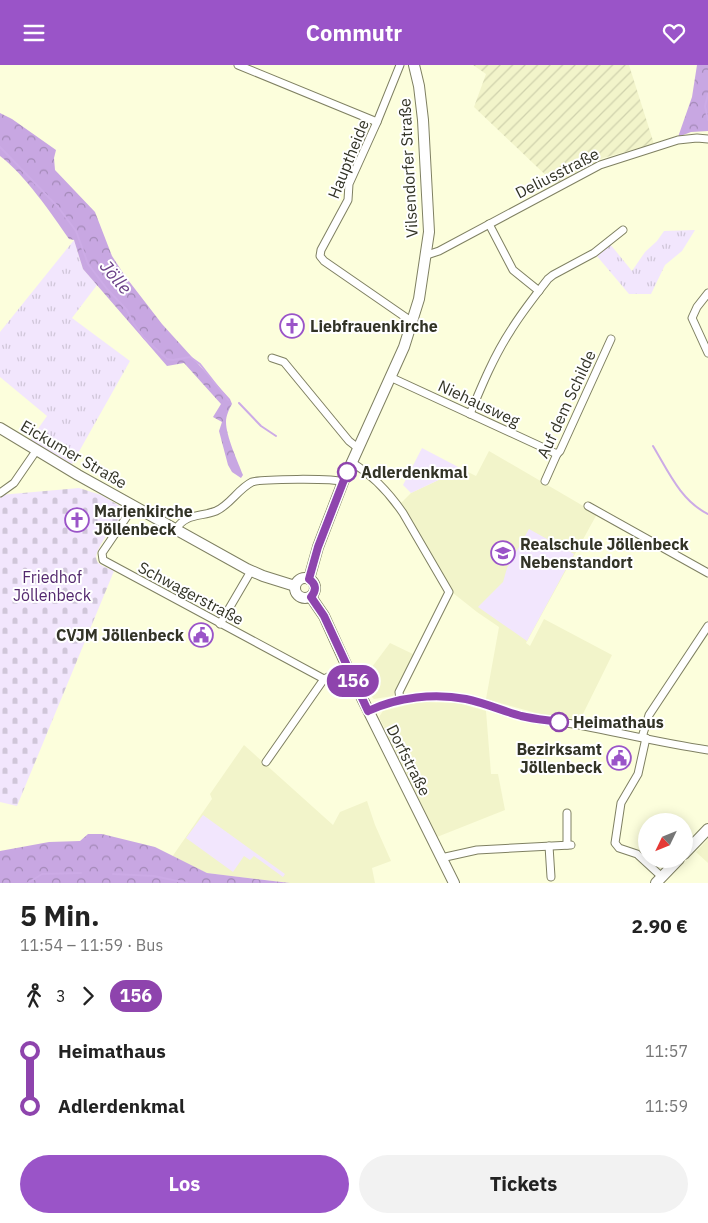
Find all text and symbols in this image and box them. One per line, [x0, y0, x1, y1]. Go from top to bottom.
text: Commutr [306, 18, 402, 47]
icon: menu [20, 19, 48, 47]
icon: heart [660, 19, 688, 47]
street label: Vilsendorfer Straße [394, 97, 422, 238]
street label: Hauptheide [323, 116, 373, 202]
street label: Deliusstraße [512, 143, 602, 203]
water label: Jölle [95, 255, 137, 299]
church icon: Liebfrauenkirche [279, 313, 305, 339]
place label: Liebfrauenkirche [310, 316, 438, 336]
street label: Auf dem Schilde [532, 347, 600, 461]
street label: Niehausweg [435, 375, 524, 431]
street label: Eickumer Straße [17, 415, 131, 493]
marker: Adlerdenkmal [337, 462, 357, 482]
place label: Adlerdenkmal [361, 462, 468, 482]
place label: Marienkirche Jöllenbeck [94, 501, 193, 539]
church icon: Marienkirche Jöllenbeck [64, 507, 90, 533]
place label: Realschule Jöllenbeck Nebenstandort [520, 534, 690, 572]
school or university icon: Realschule Jöllenbeck Nebenstandort [490, 540, 516, 566]
street label: Schwagerstraße [135, 557, 247, 629]
park label: Friedhof Jöllenbeck [13, 567, 92, 605]
public building icon: CVJM Jöllenbeck [188, 622, 214, 648]
place label: CVJM Jöllenbeck [56, 625, 185, 645]
line badge: 156 [324, 665, 382, 697]
text: 156 [337, 669, 369, 692]
marker: Heimathaus [549, 712, 569, 732]
place label: Heimathaus [573, 712, 664, 732]
street label: Dorfstraße [382, 721, 436, 799]
place label: Bezirksamt Jöllenbeck [516, 739, 603, 777]
public building icon: Bezirksamt Jöllenbeck [606, 745, 632, 771]
north arrow [638, 813, 692, 867]
map controls [638, 813, 693, 868]
text: 5 Min. [20, 897, 100, 934]
text: 2.90 € [632, 914, 688, 938]
text: 11:54 – 11:59 · Bus [20, 935, 163, 955]
icon: walk [20, 982, 48, 1010]
icon: forward [74, 982, 102, 1010]
text: 156 [120, 984, 152, 1007]
text: 3 [56, 986, 66, 1006]
text: Heimathaus [58, 1039, 166, 1063]
text: 11:57 [645, 1041, 688, 1061]
text: Adlerdenkmal [58, 1094, 185, 1118]
text: 11:59 [645, 1096, 688, 1116]
button: Los [20, 1155, 349, 1213]
button: Tickets [359, 1155, 688, 1213]

